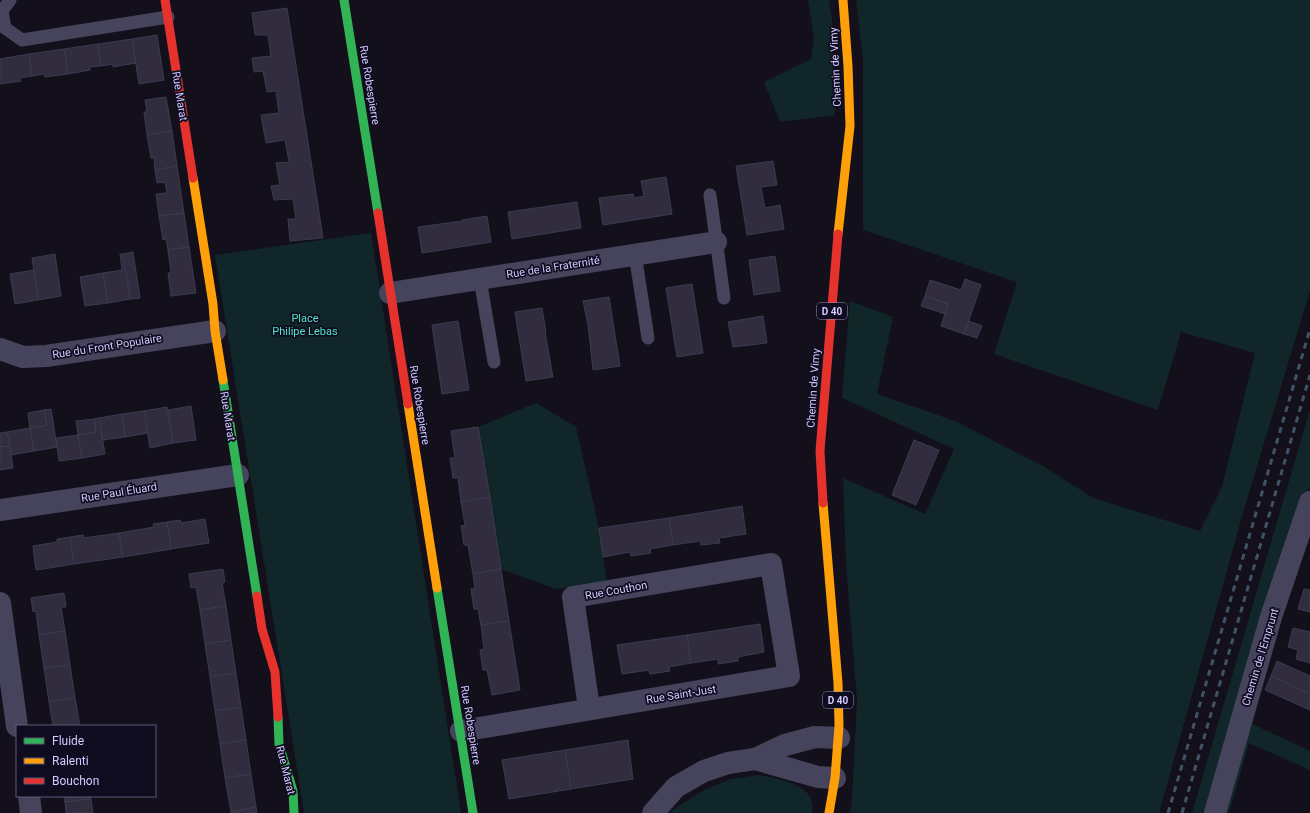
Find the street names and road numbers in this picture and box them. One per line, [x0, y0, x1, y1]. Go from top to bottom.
street label: Chemin de Vimy [827, 26, 844, 107]
street label: Rue Robespierre [357, 45, 382, 126]
street label: Rue Marat [169, 70, 190, 122]
street label: Rue de la Fraternité [505, 254, 601, 281]
road number: D 40 [817, 303, 847, 319]
street label: Rue du Front Populaire [51, 331, 163, 362]
street label: Chemin de Vimy [804, 347, 823, 428]
street label: Rue Robespierre [407, 365, 432, 446]
street label: Rue Marat [217, 390, 238, 442]
street label: Rue Paul Éluard [80, 480, 158, 505]
street label: Rue Couthon [584, 579, 648, 602]
street label: Chemin de l'Emprunt [1239, 607, 1282, 707]
street label: Rue Saint-Just [645, 682, 717, 706]
street label: Rue Robespierre [458, 685, 483, 766]
road number: D 40 [823, 692, 853, 708]
street label: Rue Marat [273, 744, 298, 796]

